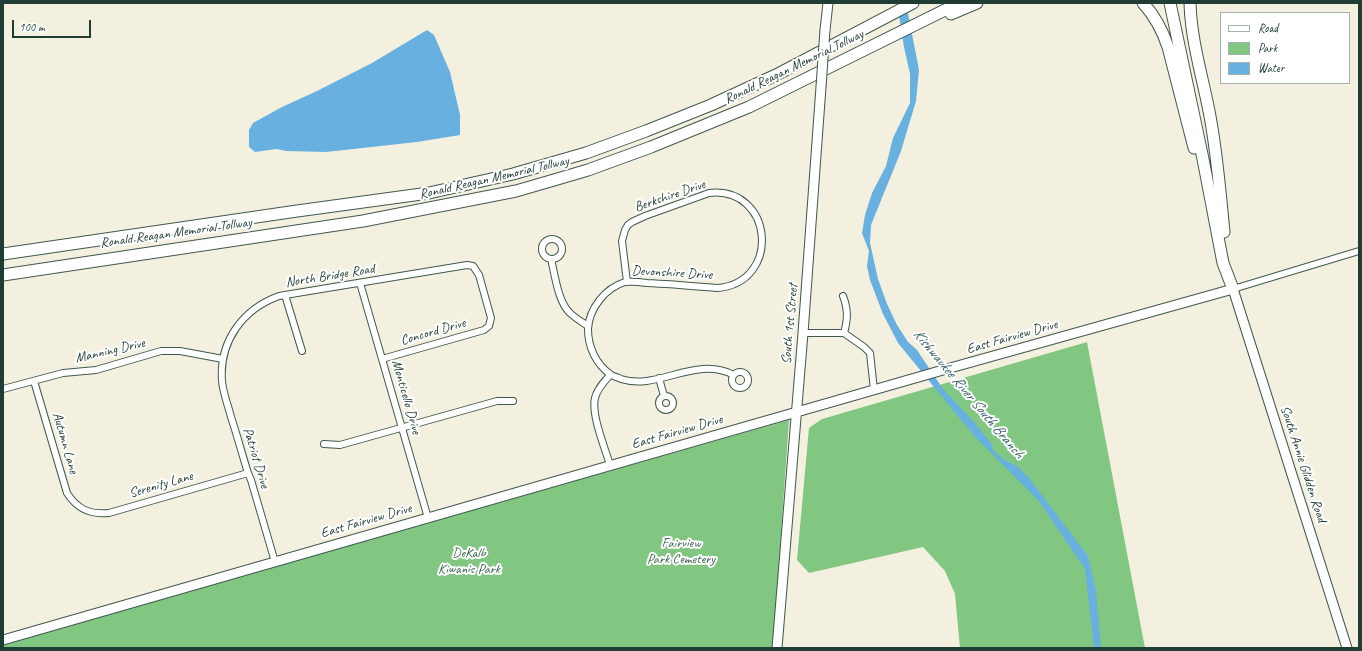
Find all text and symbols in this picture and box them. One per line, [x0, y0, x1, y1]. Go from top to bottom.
scale bar [14, 12, 93, 38]
legend [1220, 12, 1350, 84]
text: 100 m [19, 19, 45, 35]
text: Road [1258, 20, 1278, 36]
street label: Ronald Reagan Memorial Tollway [722, 26, 866, 108]
text: Park [1258, 40, 1277, 56]
text: Water [1258, 60, 1284, 76]
street label: Ronald Reagan Memorial Tollway [418, 153, 570, 203]
street label: Berkshire Drive [632, 176, 708, 216]
street label: Ronald Reagan Memorial Tollway [99, 214, 253, 252]
street label: North Bridge Road [284, 261, 376, 291]
street label: Devonshire Drive [631, 263, 713, 283]
street label: South 1st Street [778, 283, 802, 365]
street label: Concord Drive [399, 315, 467, 349]
street label: East Fairview Drive [965, 316, 1059, 358]
water label: Kishwaukee River South Branch [909, 326, 1027, 462]
street label: Manning Drive [73, 335, 147, 367]
street label: Monticello Drive [387, 358, 425, 436]
street label: South Annie Glidden Road [1276, 403, 1330, 525]
street label: Autumn Lane [48, 410, 82, 476]
street label: East Fairview Drive [630, 411, 724, 453]
street label: Patriot Drive [239, 426, 273, 490]
street label: Serenity Lane [127, 468, 195, 502]
street label: East Fairview Drive [319, 500, 413, 542]
park label: Fairview Park Cemetery [647, 535, 715, 568]
park label: DeKalb Kiwanis Park [438, 545, 500, 578]

